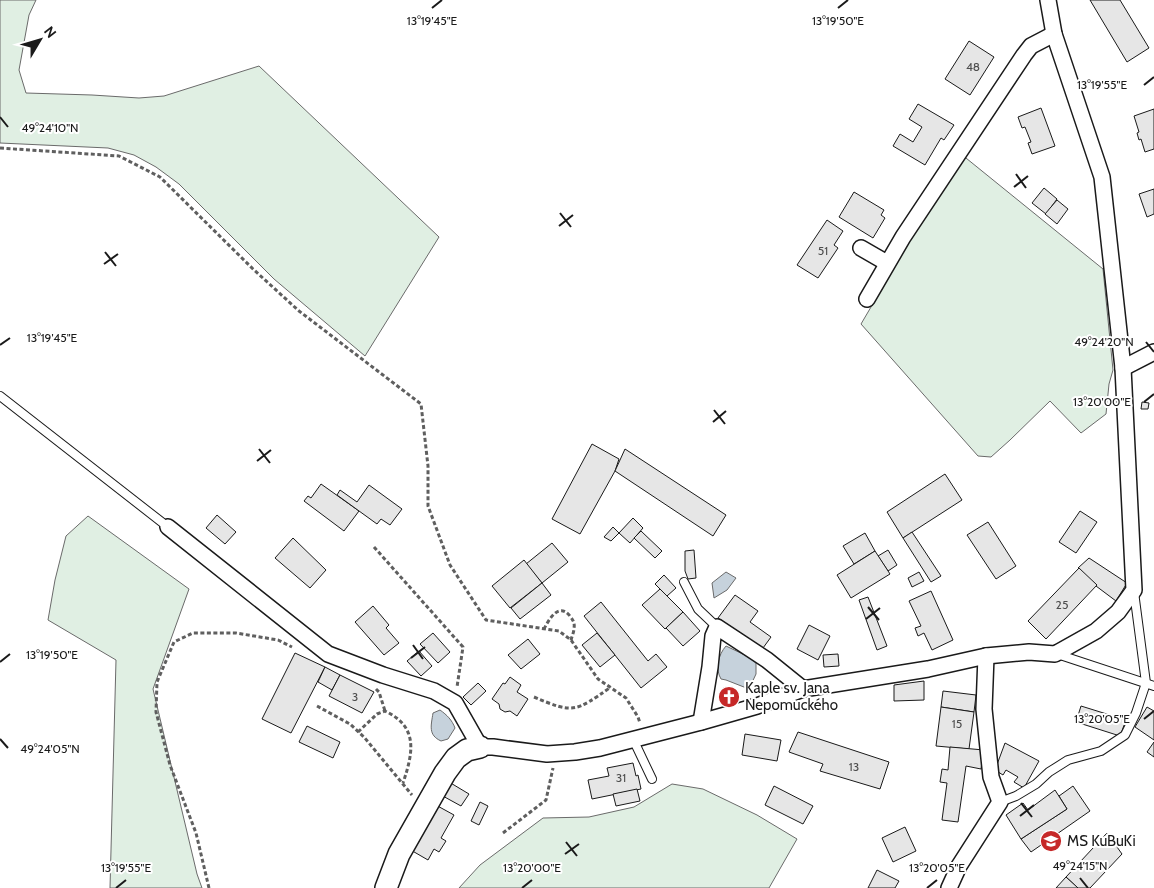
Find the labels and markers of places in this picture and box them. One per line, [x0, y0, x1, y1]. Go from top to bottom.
place label: Kaple sv. Jana Nepomuckého [745, 679, 838, 714]
church icon: Kaple sv. Jana Nepomuckého [717, 685, 741, 709]
school or university icon: MS KuBuKi [1039, 829, 1063, 853]
place label: MS KuBuKi [1067, 832, 1136, 850]

